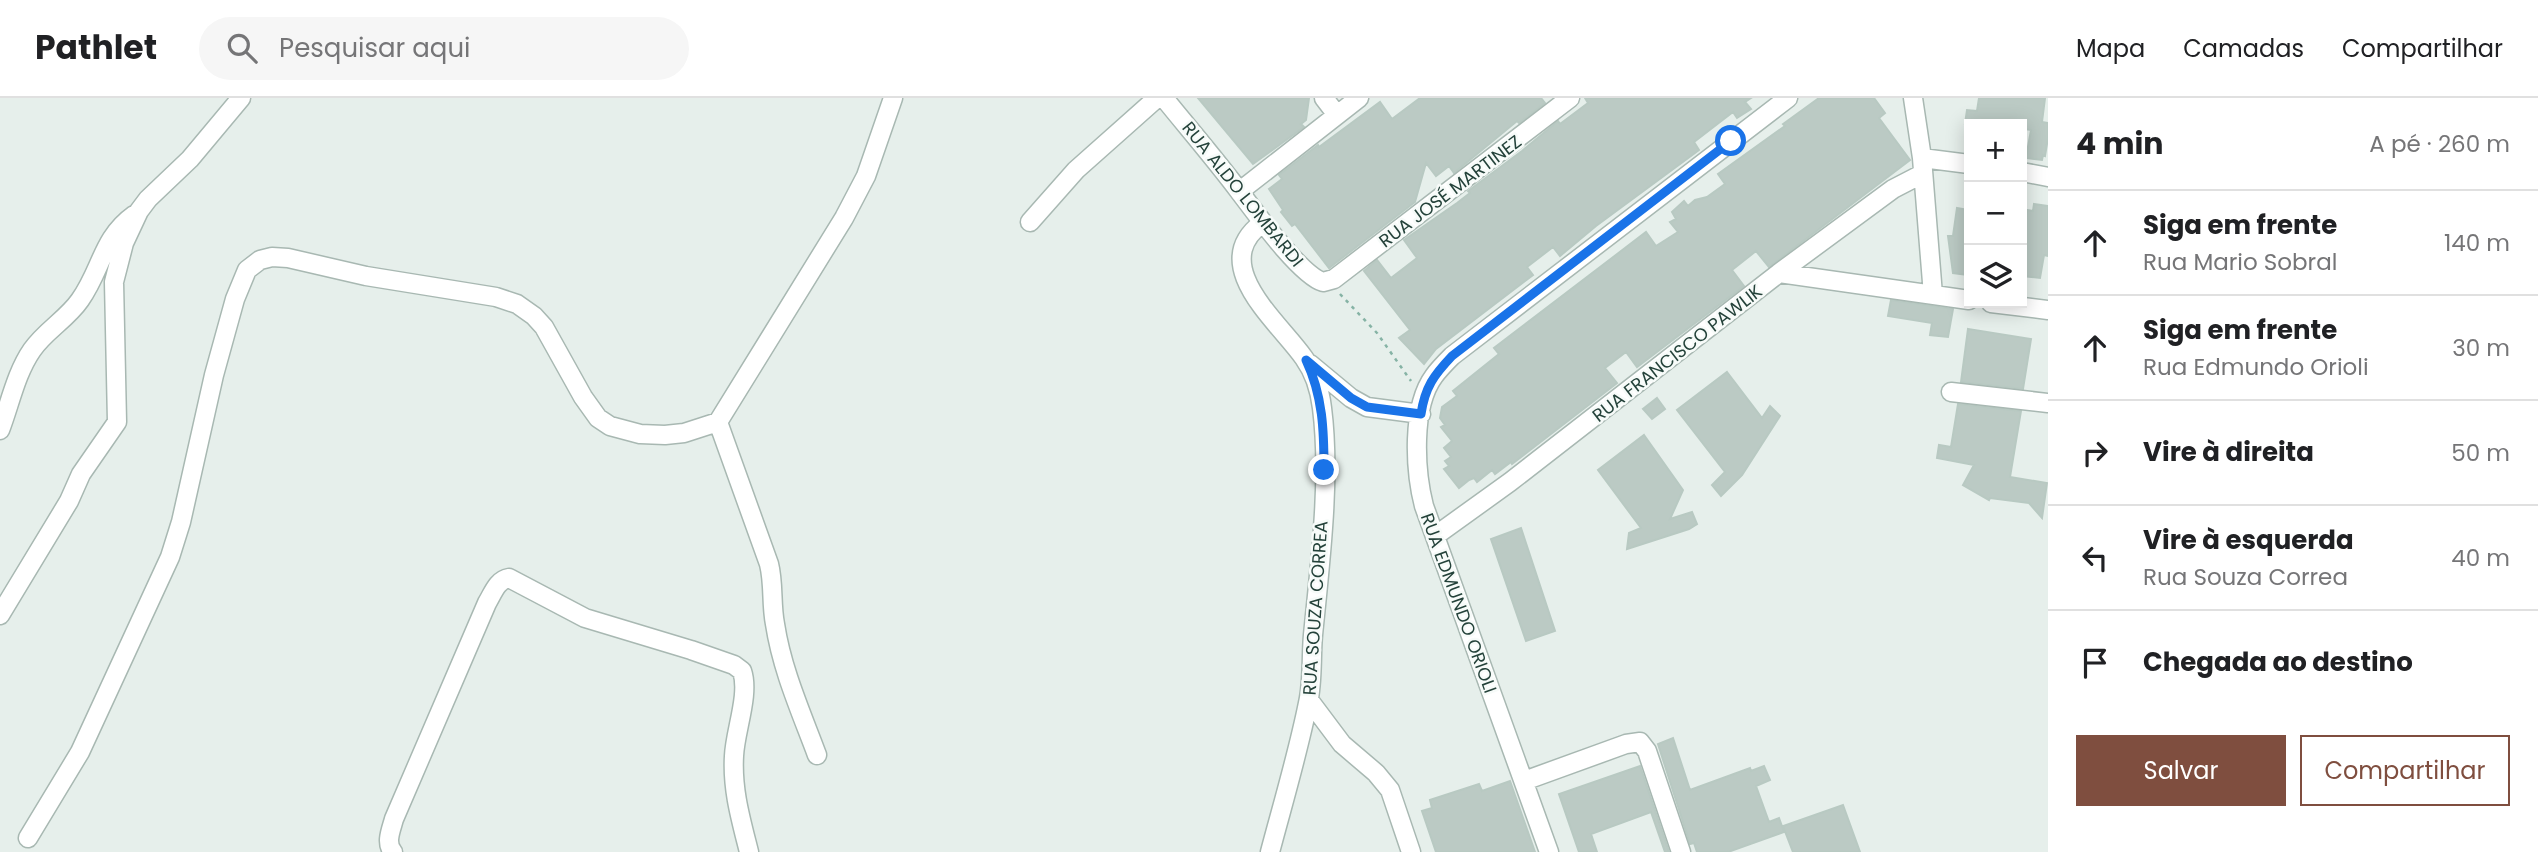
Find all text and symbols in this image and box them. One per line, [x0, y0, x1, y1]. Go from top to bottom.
search box [199, 17, 689, 80]
text: Pathlet [35, 24, 157, 71]
icon: search [223, 29, 261, 67]
text: Pesquisar aqui [279, 30, 470, 66]
text: Mapa [2076, 32, 2145, 65]
text: Camadas [2183, 32, 2304, 65]
text: Compartilhar [2342, 32, 2503, 65]
street label: RUA ALDO LOMBARDI [1177, 116, 1309, 272]
map controls [1964, 119, 2027, 308]
button: + [1964, 119, 2027, 182]
text: 4 min [2076, 122, 2164, 165]
route start [1715, 125, 1746, 156]
text: A pé · 260 m [2369, 128, 2510, 160]
street label: RUA JOSÉ MARTINEZ [1374, 129, 1526, 253]
button: − [1964, 182, 2027, 245]
text: Siga em frente [2143, 207, 2337, 243]
icon: ahead [2076, 224, 2114, 262]
text: 140 m [2444, 227, 2510, 259]
button: layers [1964, 245, 2027, 308]
text: Rua Mario Sobral [2143, 246, 2337, 278]
street label: RUA FRANCISCO PAWLIK [1587, 278, 1767, 427]
text: Siga em frente [2143, 312, 2337, 348]
icon: ahead [2076, 329, 2114, 367]
text: 30 m [2452, 332, 2510, 364]
text: Rua Edmundo Orioli [2143, 351, 2369, 383]
icon: right [2076, 434, 2114, 472]
text: Vire à direita [2143, 434, 2314, 470]
text: 50 m [2451, 437, 2510, 469]
route end [1308, 454, 1339, 485]
street label: RUA EDMUNDO ORIOLI [1415, 510, 1503, 696]
street label: RUA SOUZA CORREA [1296, 520, 1334, 696]
text: Vire à esquerda [2143, 522, 2354, 558]
icon: left [2076, 539, 2114, 577]
text: 40 m [2451, 542, 2510, 574]
text: Rua Souza Correa [2143, 561, 2348, 593]
icon: arrive [2076, 644, 2114, 682]
text: Chegada ao destino [2143, 644, 2413, 680]
button: Salvar [2076, 735, 2286, 806]
button: Compartilhar [2300, 735, 2510, 806]

